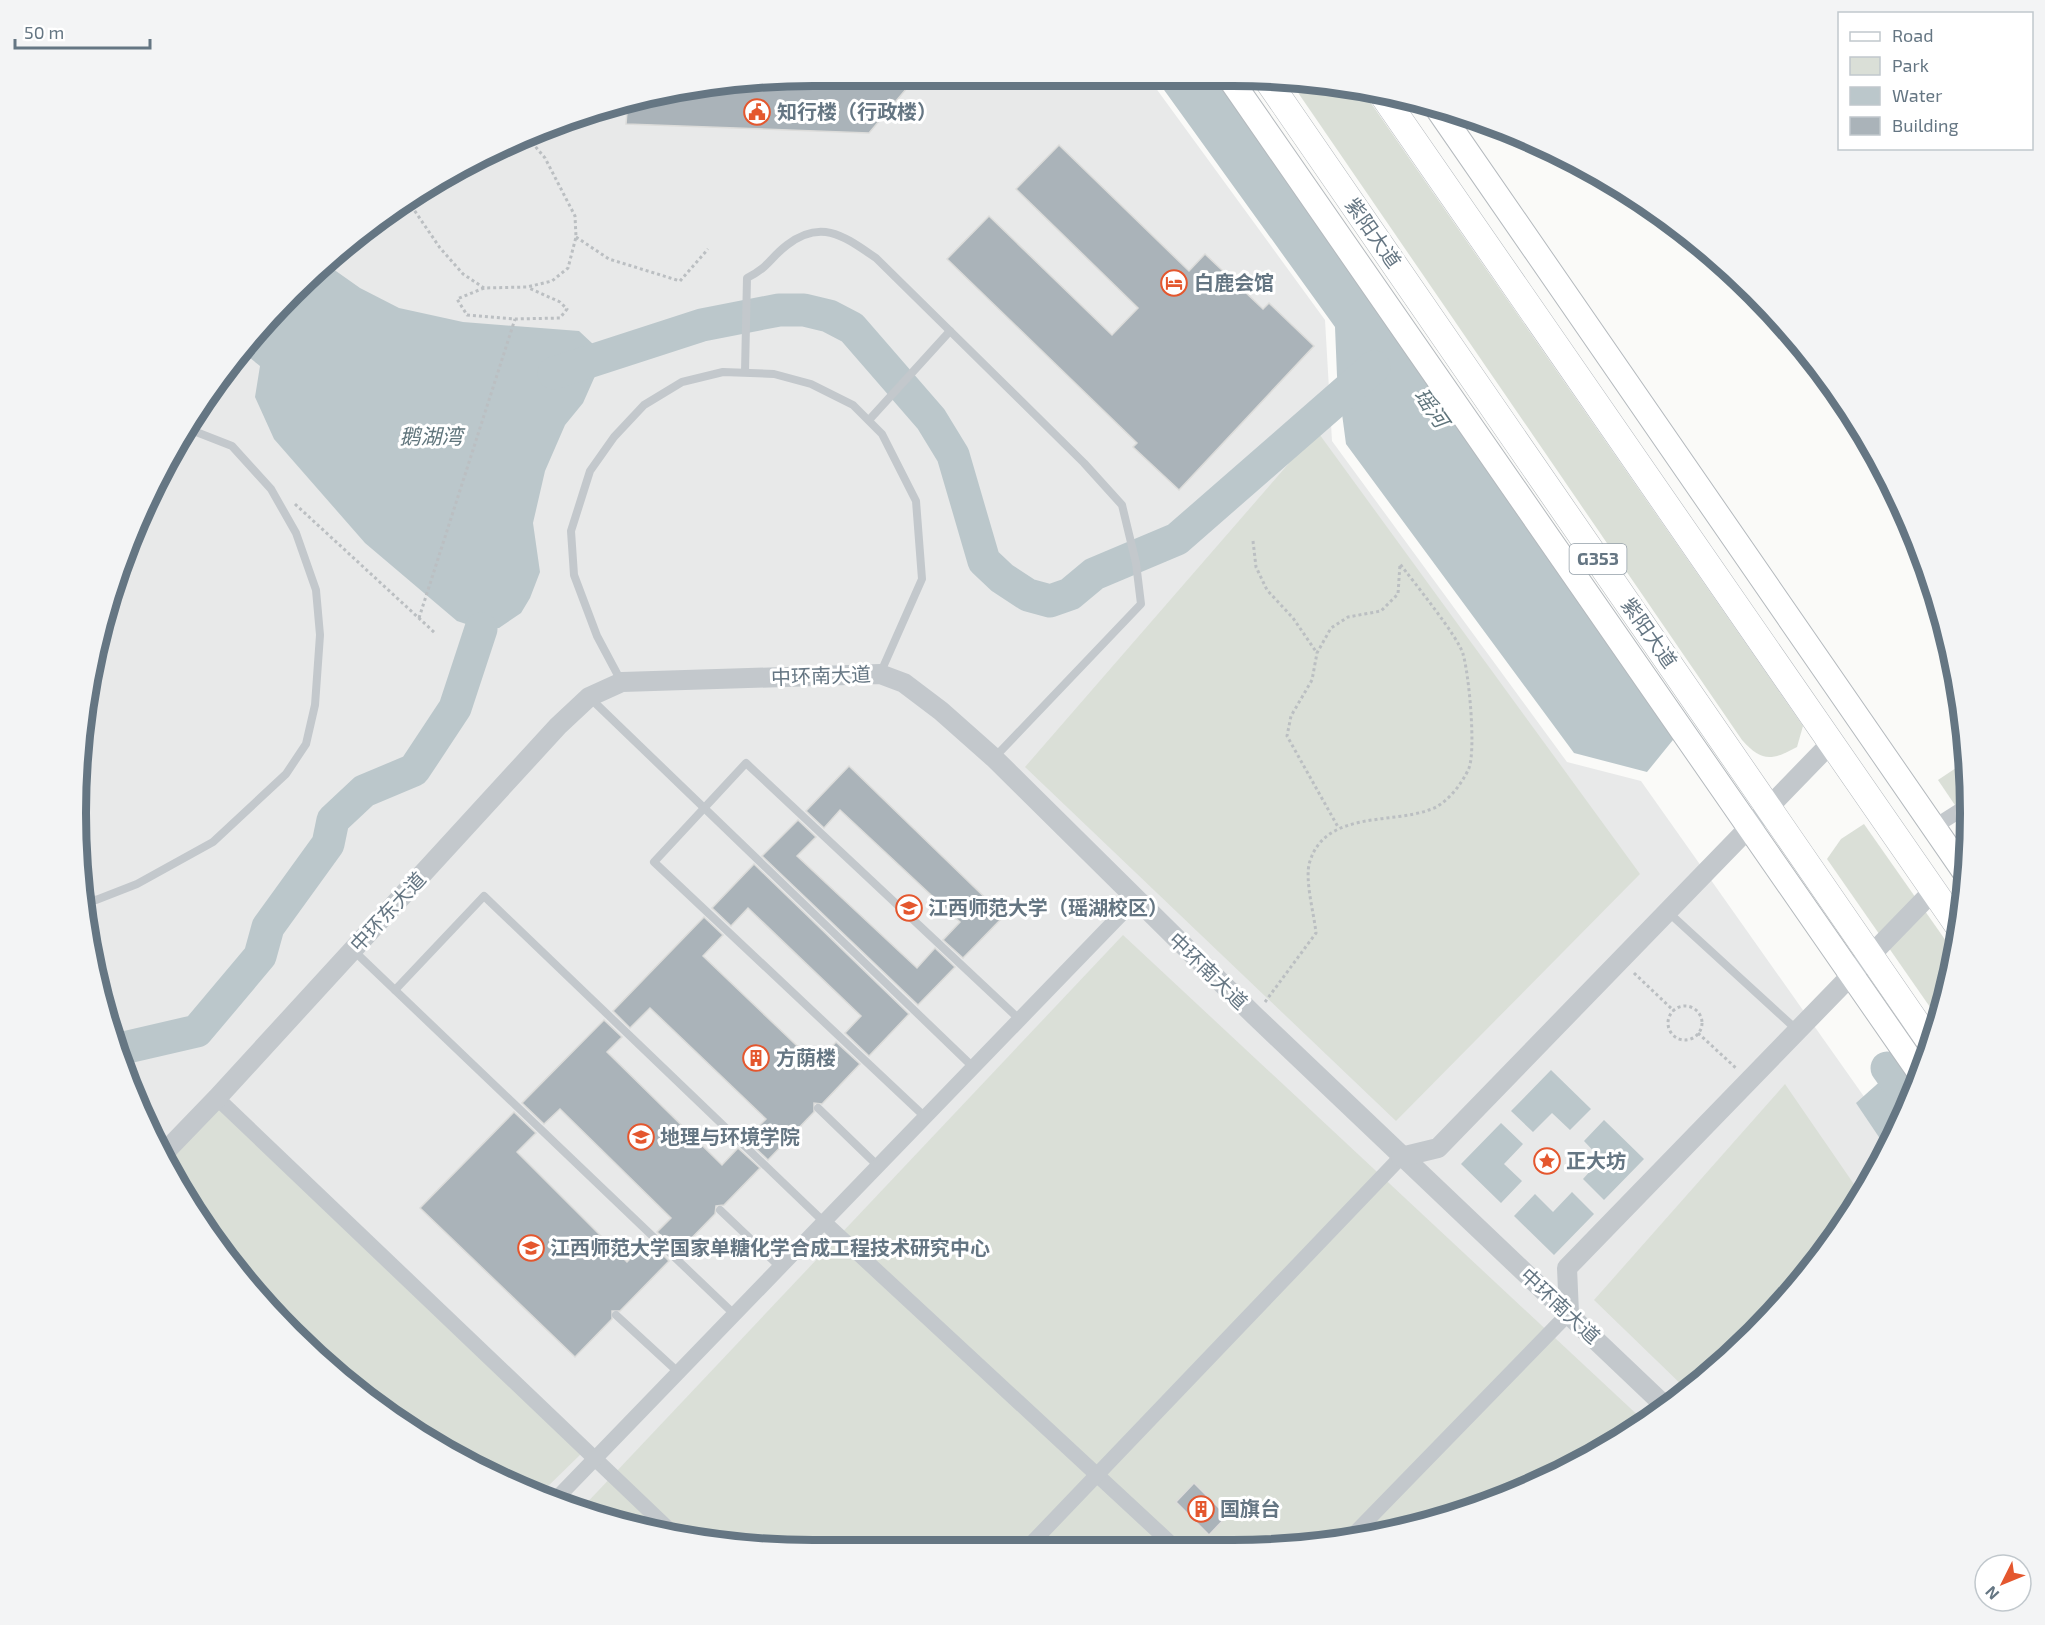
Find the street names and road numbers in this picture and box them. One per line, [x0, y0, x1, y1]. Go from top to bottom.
street label: 紫阳大道 [1341, 193, 1407, 272]
road number: G353 [1570, 544, 1626, 574]
street label: 紫阳大道 [1617, 593, 1683, 672]
street label: 中环南大道 [771, 661, 871, 689]
street label: 中环东大道 [344, 867, 430, 956]
street label: 中环南大道 [1164, 927, 1253, 1014]
street label: 中环南大道 [1516, 1262, 1605, 1348]

